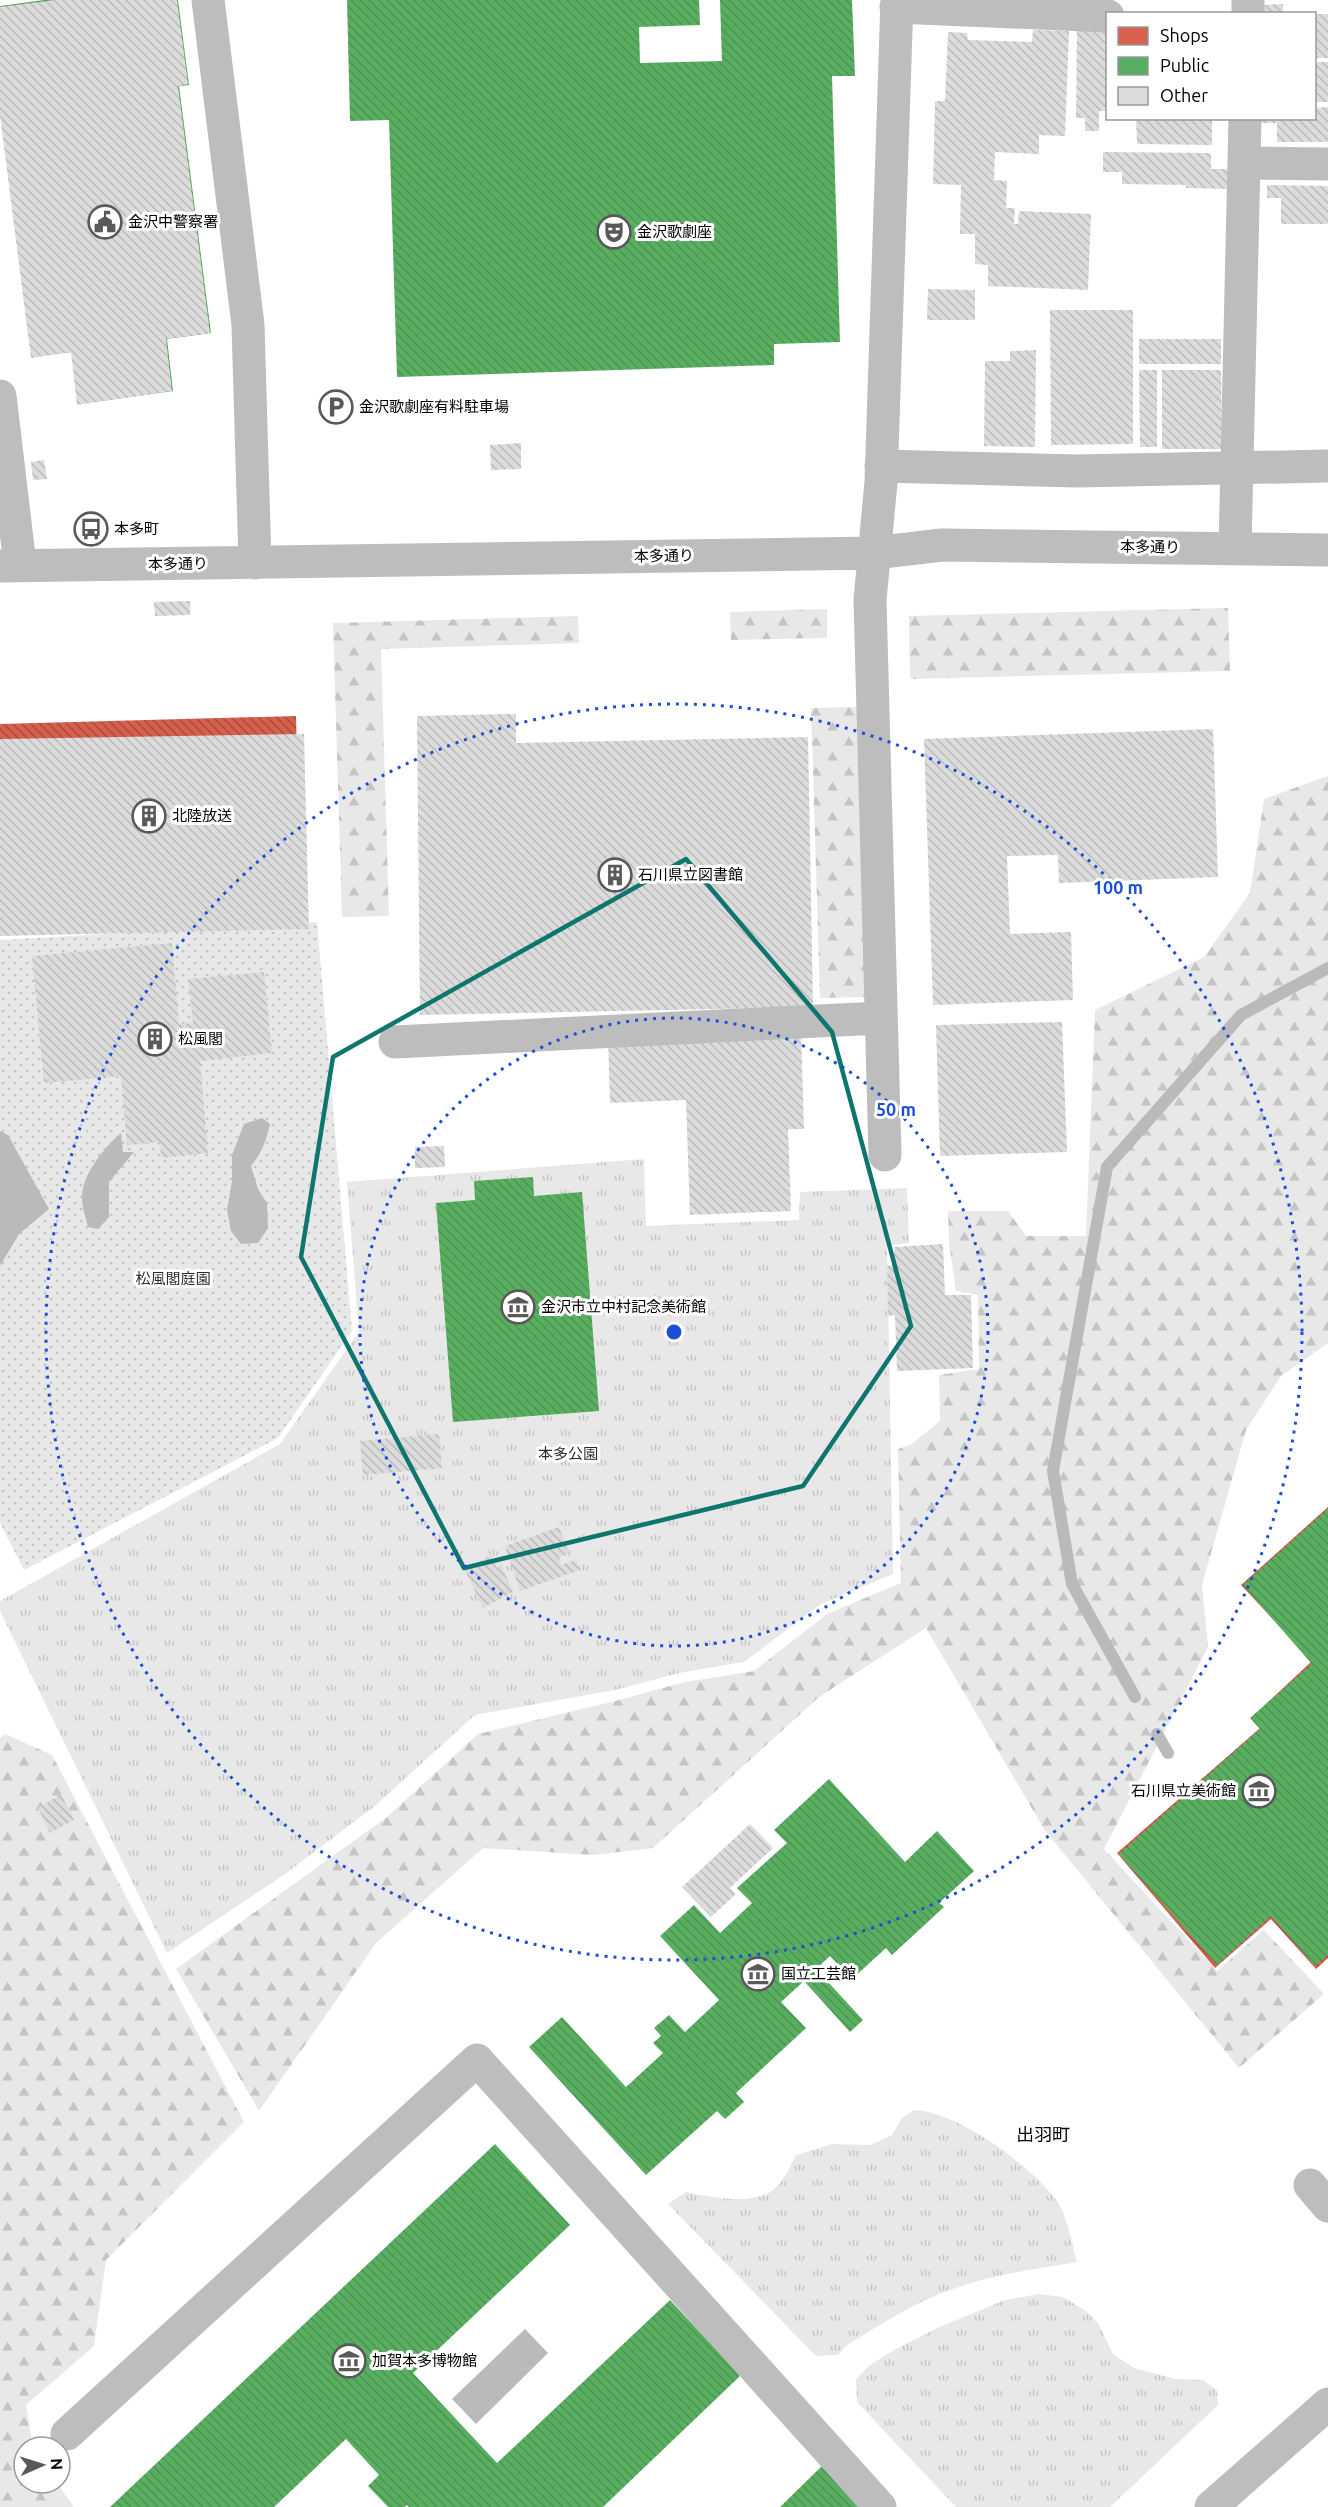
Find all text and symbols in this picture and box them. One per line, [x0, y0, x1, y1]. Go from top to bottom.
legend [1106, 12, 1316, 120]
text: Shops [1160, 25, 1209, 45]
text: Public [1160, 55, 1209, 75]
text: Other [1160, 85, 1208, 105]
public building icon: 金沢中警察署 [87, 204, 123, 240]
place label: 金沢中警察署 [128, 213, 218, 230]
theatre icon: 金沢歌劇座 [596, 214, 632, 250]
place label: 金沢歌劇座 [637, 223, 712, 240]
parking icon: 金沢歌劇座有料駐車場 [318, 389, 354, 425]
place label: 金沢歌劇座有料駐車場 [359, 398, 509, 415]
bus stop icon: 本多町 [73, 511, 109, 547]
place label: 本多町 [114, 520, 159, 537]
street label: 本多通り [1120, 537, 1180, 556]
street label: 本多通り [634, 546, 694, 565]
street label: 本多通り [148, 554, 208, 573]
building icon: 北陸放送 [131, 798, 167, 834]
place label: 北陸放送 [172, 807, 232, 824]
building icon: 石川県立図書館 [597, 857, 633, 893]
place label: 石川県立図書館 [638, 866, 743, 883]
text: 100 m [1093, 877, 1143, 897]
building icon: 松風閣 [137, 1021, 173, 1057]
place label: 松風閣 [178, 1030, 223, 1047]
text: 50 m [876, 1099, 916, 1119]
park label: 松風閣庭園 [135, 1270, 211, 1287]
museum icon: 金沢市立中村記念美術館 [500, 1289, 536, 1325]
place label: 金沢市立中村記念美術館 [541, 1298, 706, 1315]
centre of rings [664, 1322, 684, 1342]
park label: 本多公園 [538, 1445, 598, 1462]
museum icon: 石川県立美術館 [1241, 1773, 1277, 1809]
place label: 石川県立美術館 [1131, 1782, 1236, 1799]
museum icon: 国立工芸館 [740, 1956, 776, 1992]
place label: 国立工芸館 [781, 1965, 856, 1982]
district label: 出羽町 [1016, 2124, 1070, 2144]
museum icon: 加賀本多博物館 [331, 2343, 367, 2379]
place label: 加賀本多博物館 [372, 2352, 477, 2369]
north arrow [12, 2435, 72, 2495]
text: N [48, 2458, 66, 2471]

